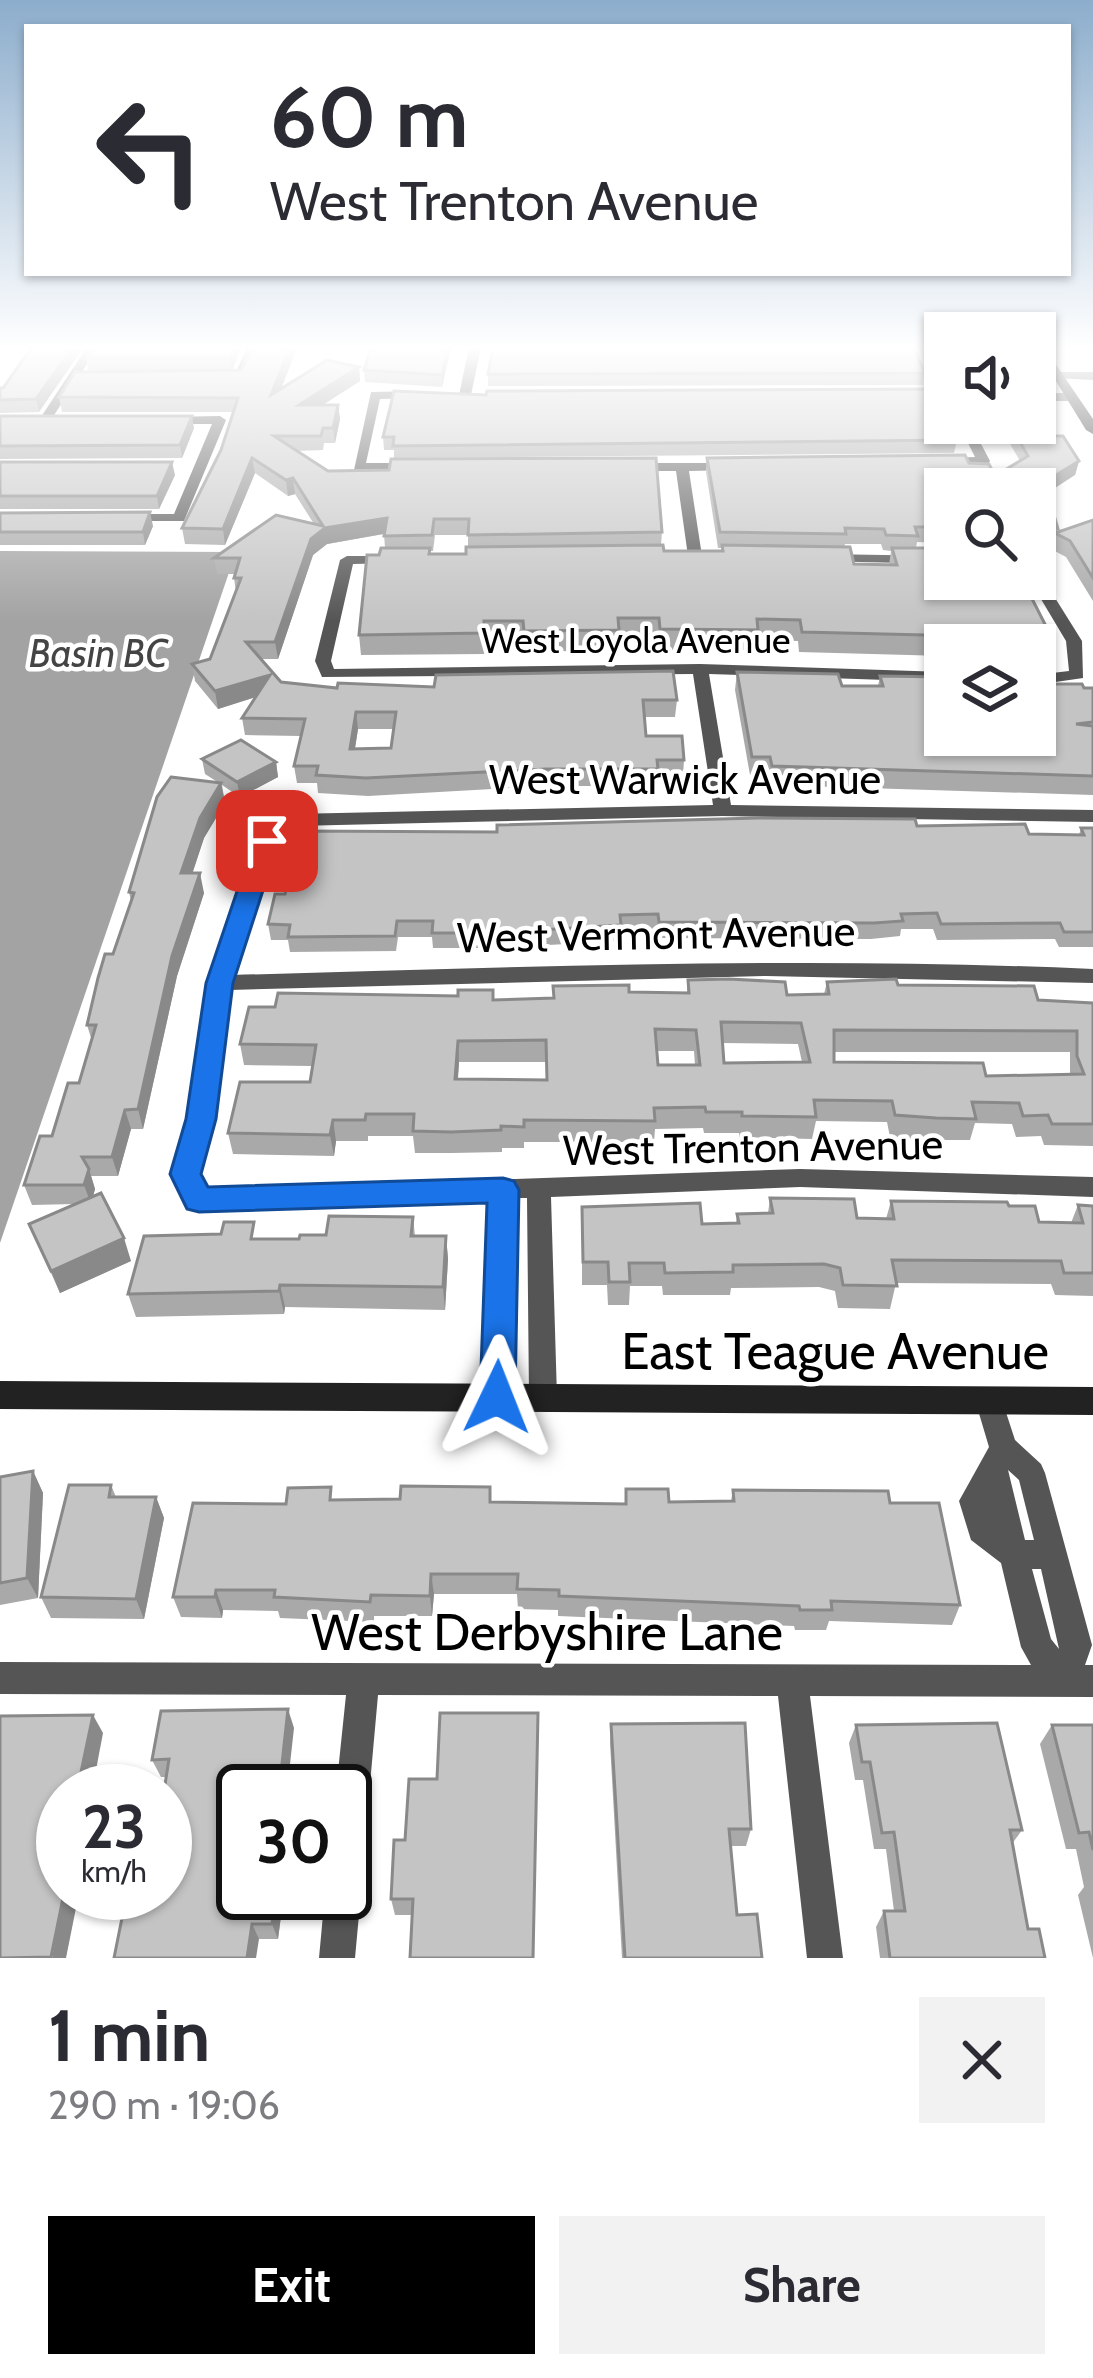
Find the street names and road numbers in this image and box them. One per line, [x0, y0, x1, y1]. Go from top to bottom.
street label: West Loyola Avenue [482, 618, 790, 662]
street label: West Warwick Avenue [489, 753, 881, 805]
street label: West Vermont Avenue [456, 905, 856, 963]
street label: West Trenton Avenue [563, 1118, 943, 1176]
street label: East Teague Avenue [621, 1320, 1049, 1382]
street label: West Derbyshire Lane [311, 1601, 783, 1663]

